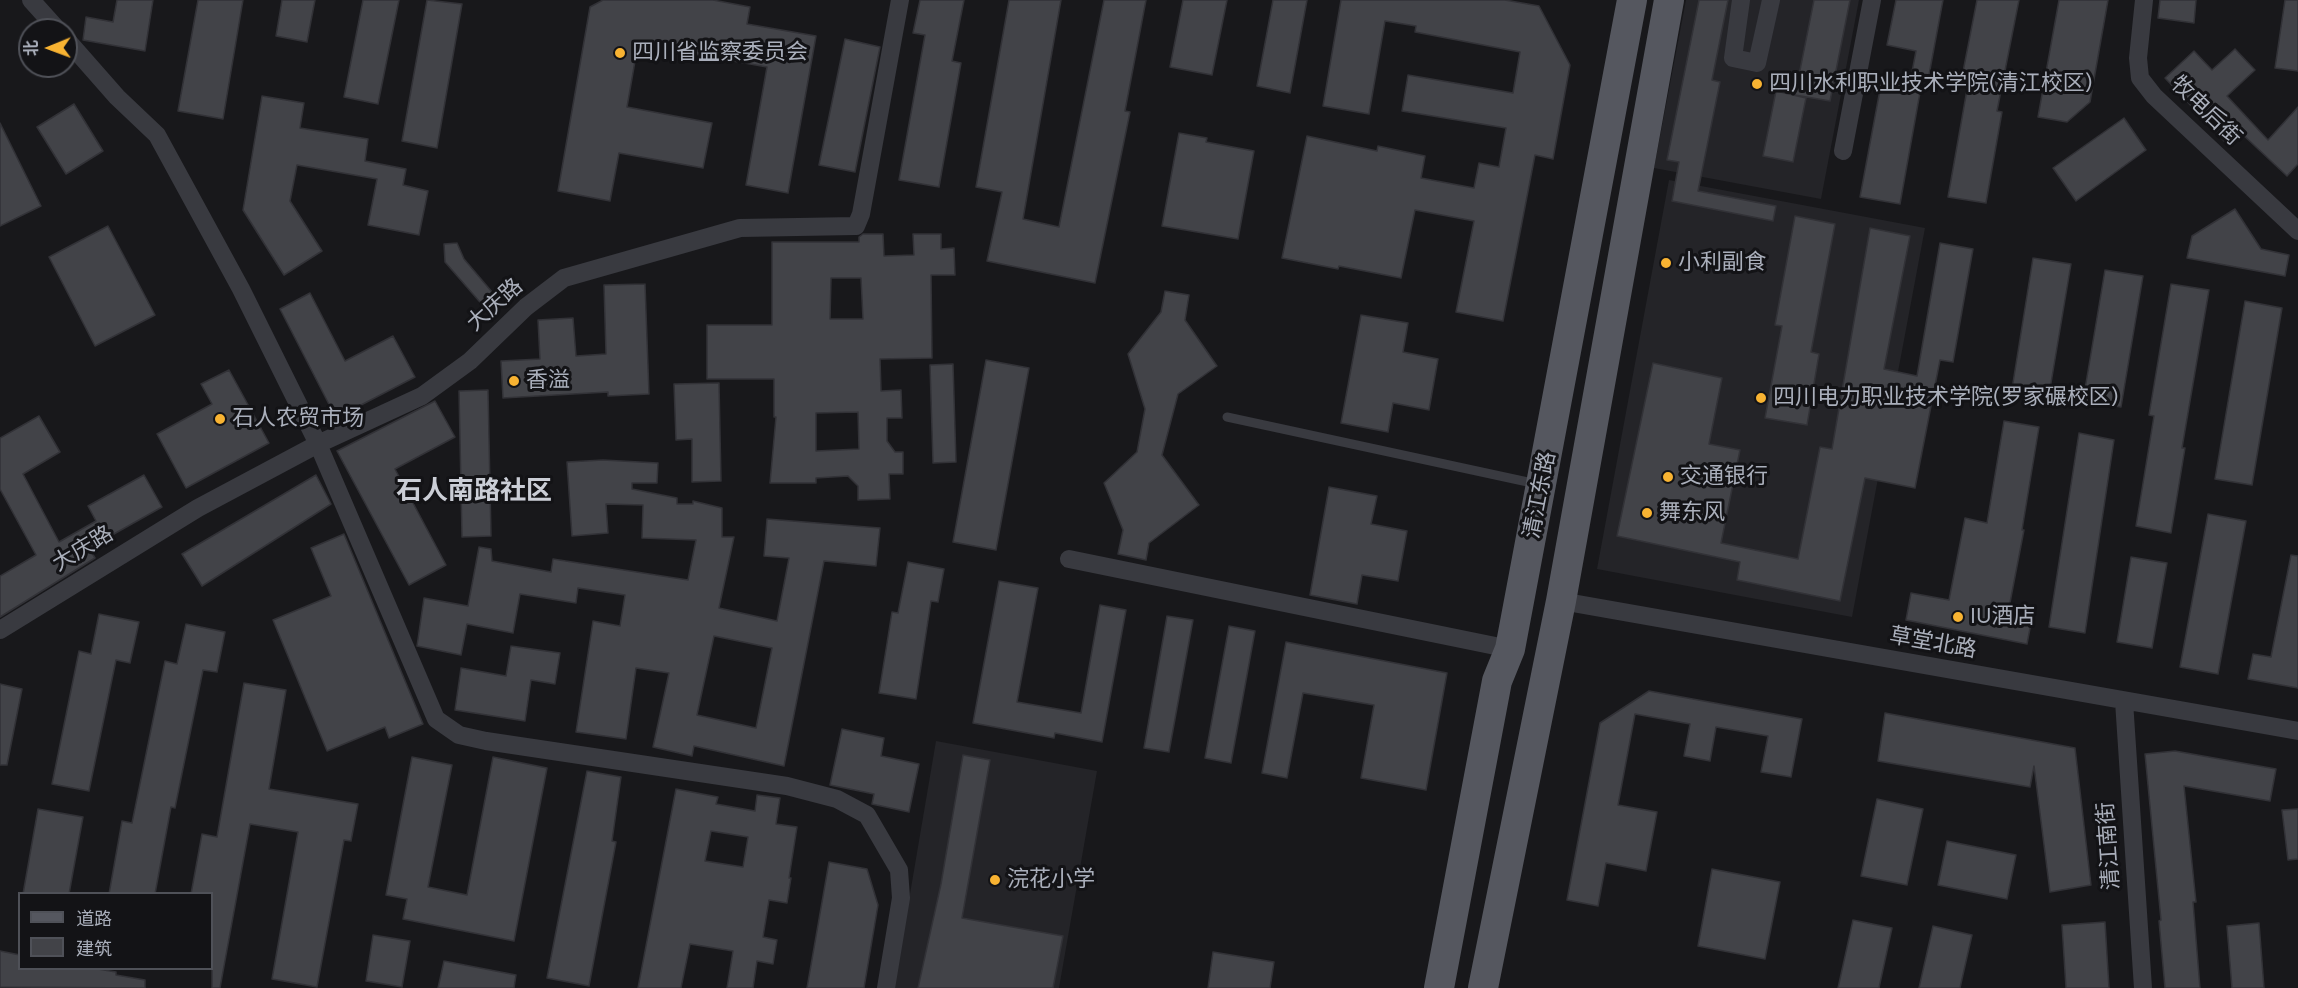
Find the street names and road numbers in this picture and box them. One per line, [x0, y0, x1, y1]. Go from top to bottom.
street label: 牧电后街 [2165, 71, 2247, 151]
street label: 大庆路 [462, 273, 528, 337]
street label: 清江东路 [1519, 449, 1561, 541]
street label: 大庆路 [48, 521, 118, 577]
street label: 草堂北路 [1887, 622, 1979, 664]
street label: 清江南街 [2093, 801, 2125, 891]

